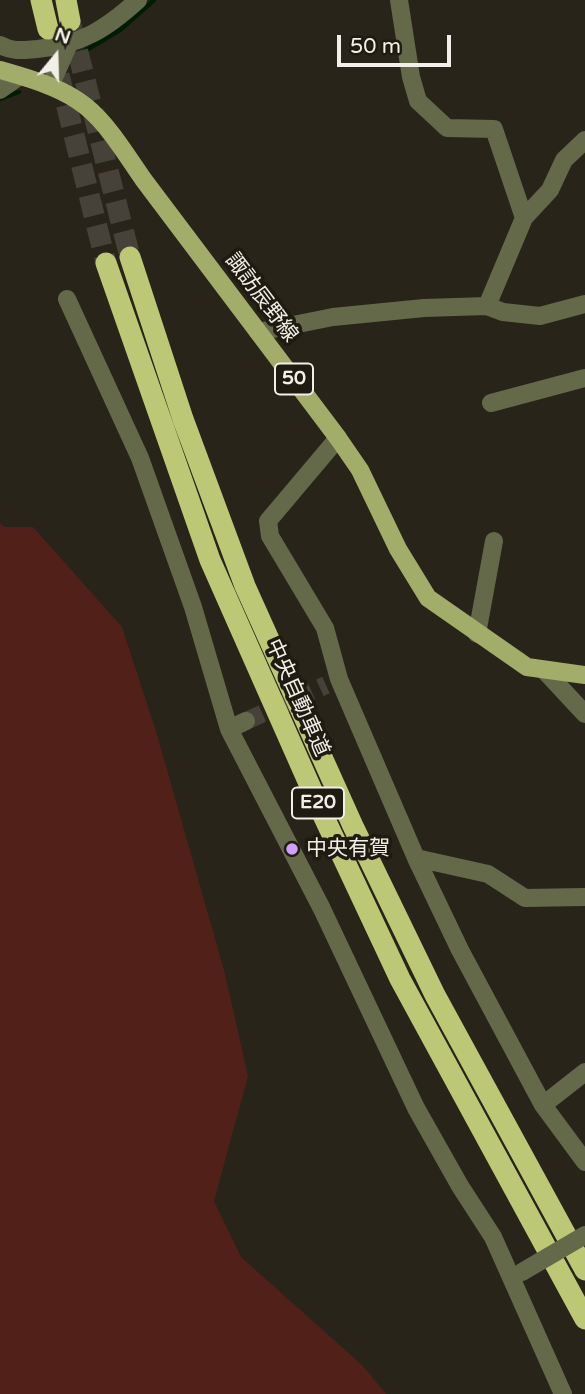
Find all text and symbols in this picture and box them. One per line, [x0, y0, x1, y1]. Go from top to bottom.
north arrow [21, 21, 91, 91]
scale bar [340, 21, 454, 65]
text: N [52, 23, 74, 49]
text: 50 m [350, 34, 401, 59]
street label: 諏訪辰野線 [219, 248, 303, 348]
road number: 50 [275, 364, 313, 394]
street label: 中央自動車道 [260, 635, 334, 761]
road number: E20 [292, 788, 344, 818]
place label: 中央有賀 [306, 836, 390, 862]
marker: 中央有賀 [284, 841, 300, 857]

